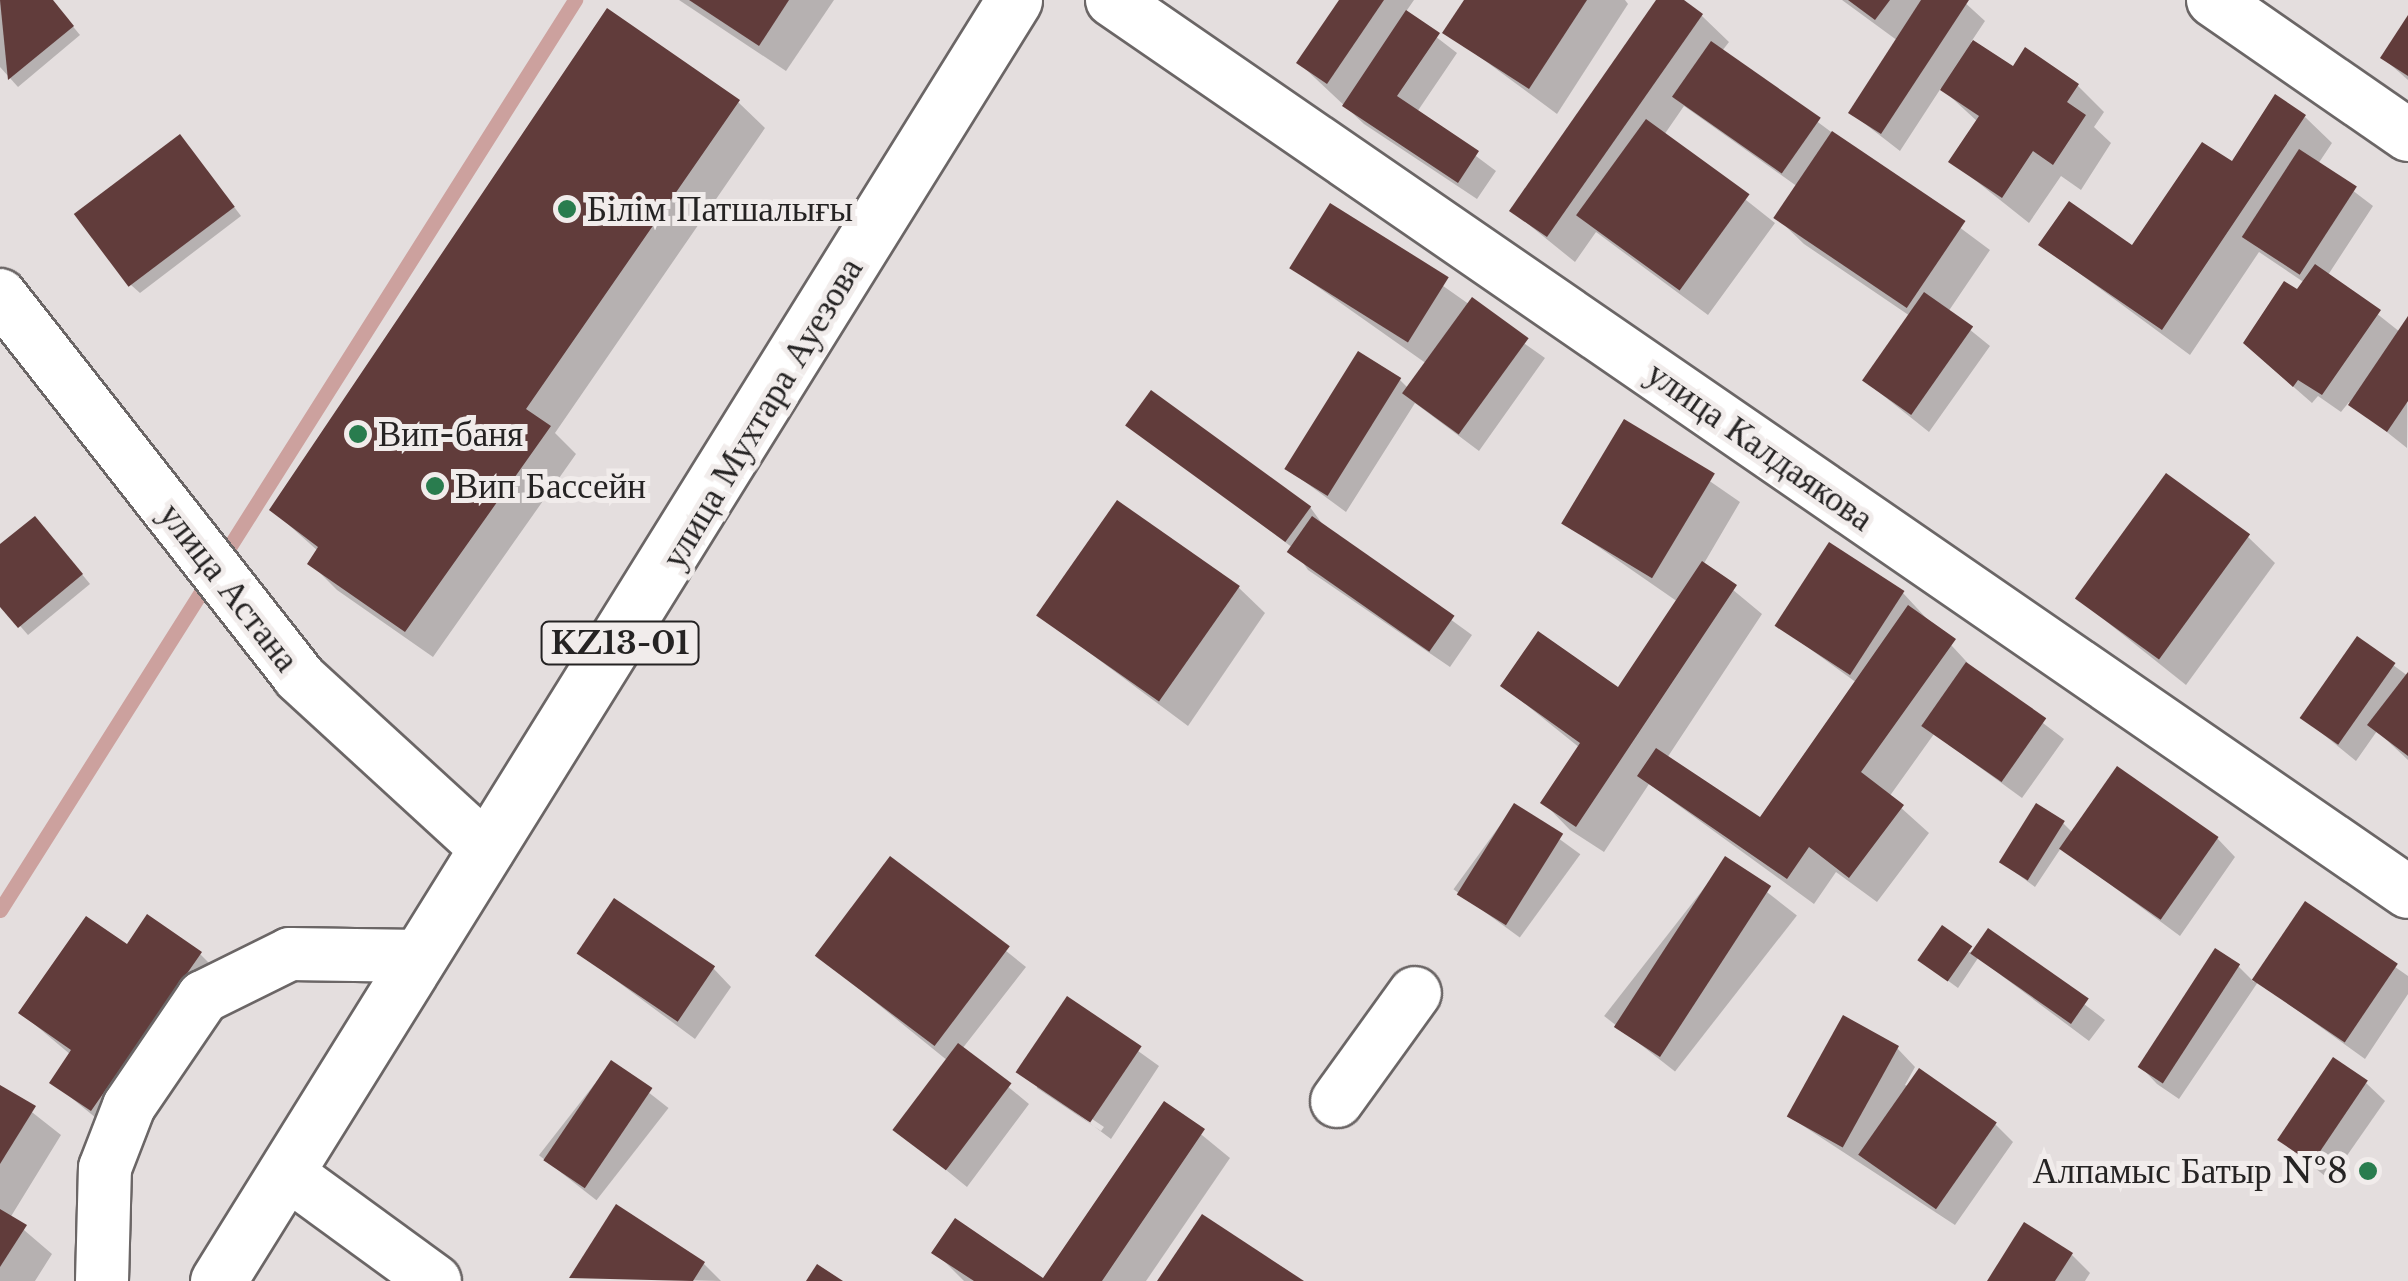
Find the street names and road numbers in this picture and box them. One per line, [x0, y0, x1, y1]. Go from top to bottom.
street label: улица Мухтара Ауезова [653, 250, 871, 576]
street label: улица Калдаякова [1639, 352, 1881, 540]
street label: улица Астана [150, 495, 308, 679]
road number: KZ13-01 [540, 616, 700, 670]

